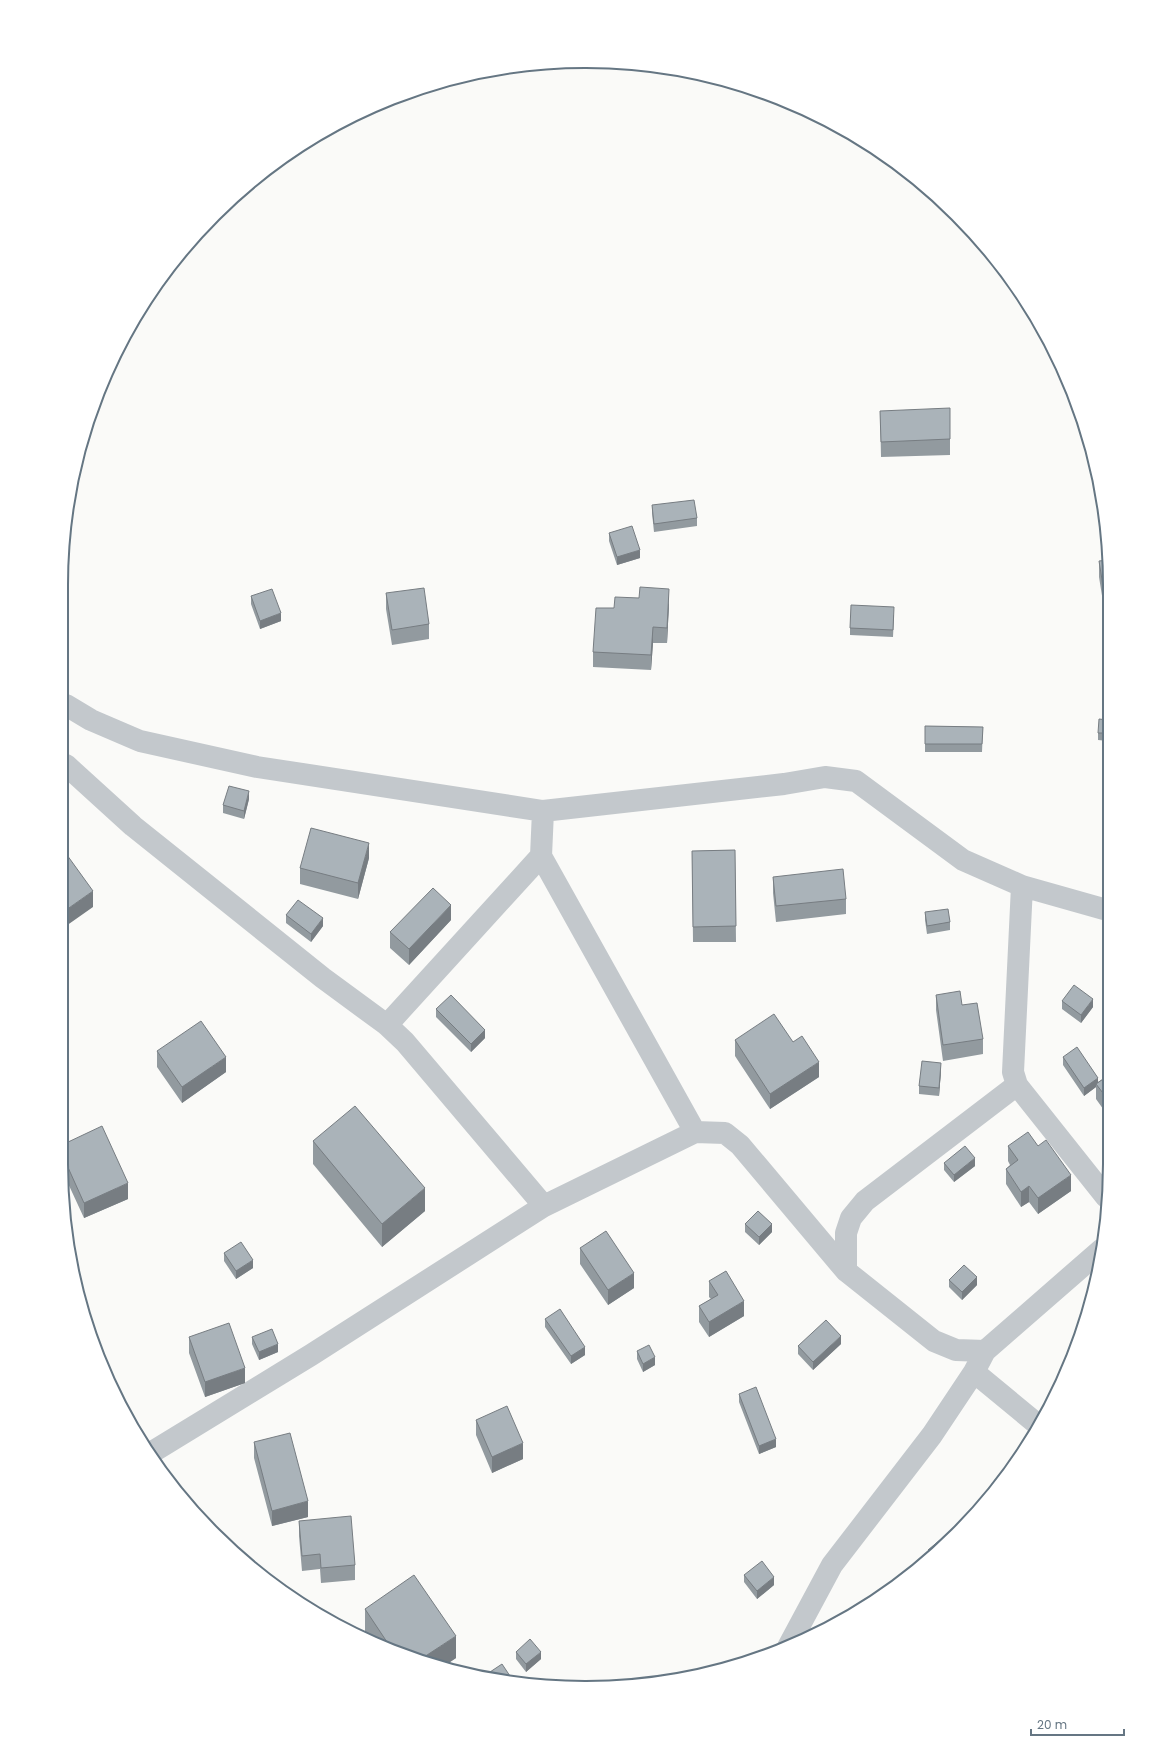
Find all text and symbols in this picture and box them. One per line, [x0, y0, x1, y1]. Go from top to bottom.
scale bar [1031, 1711, 1124, 1737]
text: 20 m [1037, 1716, 1067, 1733]

